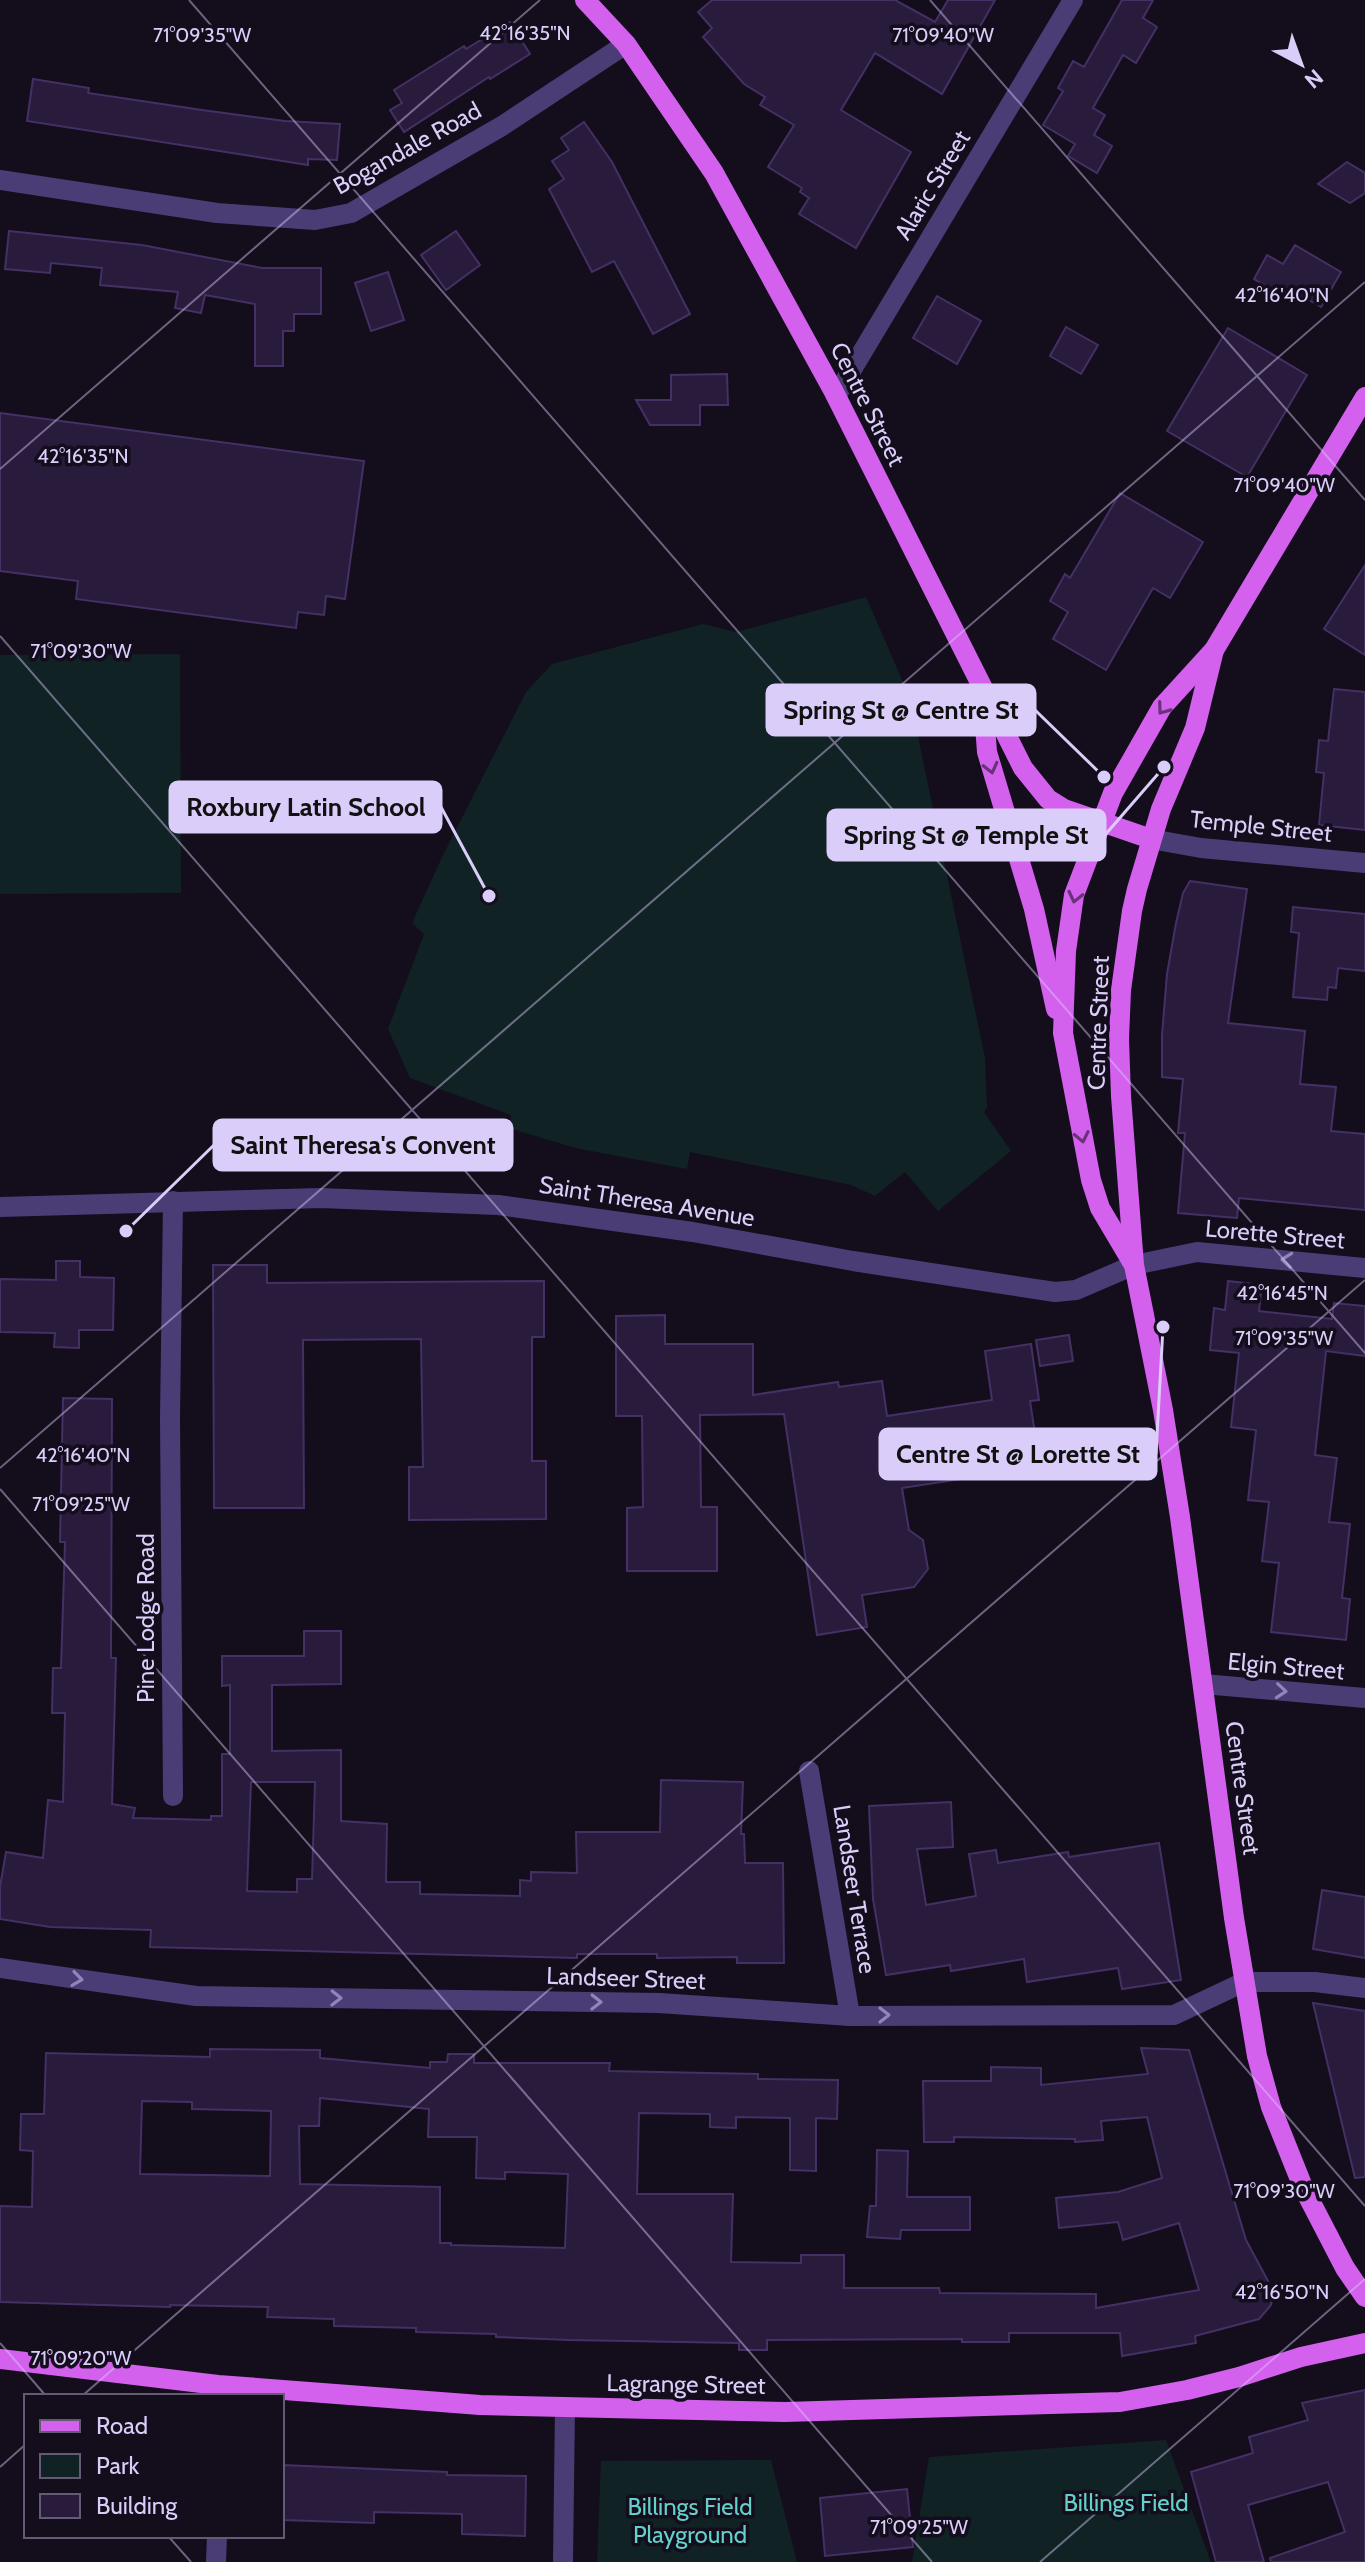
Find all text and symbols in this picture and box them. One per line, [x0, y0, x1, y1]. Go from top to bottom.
text: 42°16'35"N [479, 21, 571, 45]
text: 71°09'35"W [153, 23, 251, 47]
text: 71°09'40"W [892, 23, 994, 47]
north arrow [1261, 24, 1341, 104]
text: N [1299, 63, 1329, 94]
street label: Bogandale Road [328, 95, 486, 201]
street label: Alaric Street [888, 125, 976, 245]
text: 42°16'40"N [1235, 283, 1329, 307]
street label: Centre Street [825, 337, 911, 471]
text: 42°16'35"N [37, 444, 129, 468]
text: 71°09'40"W [1233, 473, 1335, 497]
text: 71°09'30"W [30, 639, 132, 663]
callout: Spring St @ Centre St [767, 685, 1035, 735]
text: Spring St @ Centre St [783, 694, 1019, 726]
one-way arrow [1158, 700, 1172, 714]
one-way arrow [981, 761, 998, 775]
callout: Roxbury Latin School [170, 782, 441, 832]
text: Roxbury Latin School [186, 791, 426, 823]
street label: Temple Street [1189, 804, 1333, 848]
callout: Spring St @ Temple St [828, 810, 1105, 860]
text: Spring St @ Temple St [843, 819, 1089, 851]
one-way arrow [1067, 890, 1084, 903]
street label: Centre Street [1081, 955, 1115, 1091]
callout: Saint Theresa's Convent [214, 1120, 512, 1170]
text: Saint Theresa's Convent [230, 1129, 496, 1161]
one-way arrow [1073, 1130, 1090, 1144]
street label: Saint Theresa Avenue [537, 1170, 757, 1232]
street label: Lorette Street [1204, 1213, 1346, 1255]
one-way arrow [1280, 1252, 1293, 1269]
text: 42°16'45"N [1236, 1281, 1328, 1305]
text: 71°09'35"W [1235, 1326, 1333, 1350]
callout: Centre St @ Lorette St [880, 1429, 1156, 1479]
text: Centre St @ Lorette St [896, 1438, 1140, 1470]
text: 42°16'40"N [36, 1443, 130, 1467]
text: 71°09'25"W [32, 1492, 130, 1516]
street label: Pine Lodge Road [131, 1533, 160, 1703]
street label: Elgin Street [1226, 1646, 1346, 1686]
one-way arrow [1275, 1682, 1288, 1699]
street label: Centre Street [1219, 1719, 1267, 1857]
street label: Landseer Terrace [827, 1803, 883, 1975]
street label: Landseer Street [546, 1961, 706, 1995]
one-way arrow [70, 1970, 84, 1987]
one-way arrow [330, 1989, 343, 2006]
one-way arrow [590, 1994, 603, 2011]
one-way arrow [878, 2006, 891, 2024]
text: 71°09'30"W [1233, 2179, 1335, 2203]
text: 42°16'50"N [1235, 2280, 1329, 2304]
text: 71°09'20"W [31, 2346, 132, 2370]
street label: Lagrange Street [606, 2368, 766, 2400]
legend [24, 2394, 284, 2538]
text: Road [96, 2411, 148, 2440]
text: Park [96, 2451, 139, 2480]
park label: Billings Field [1063, 2488, 1189, 2517]
text: Building [96, 2491, 178, 2520]
park label: Billings Field Playground [627, 2492, 753, 2549]
text: 71°09'25"W [870, 2515, 968, 2539]

